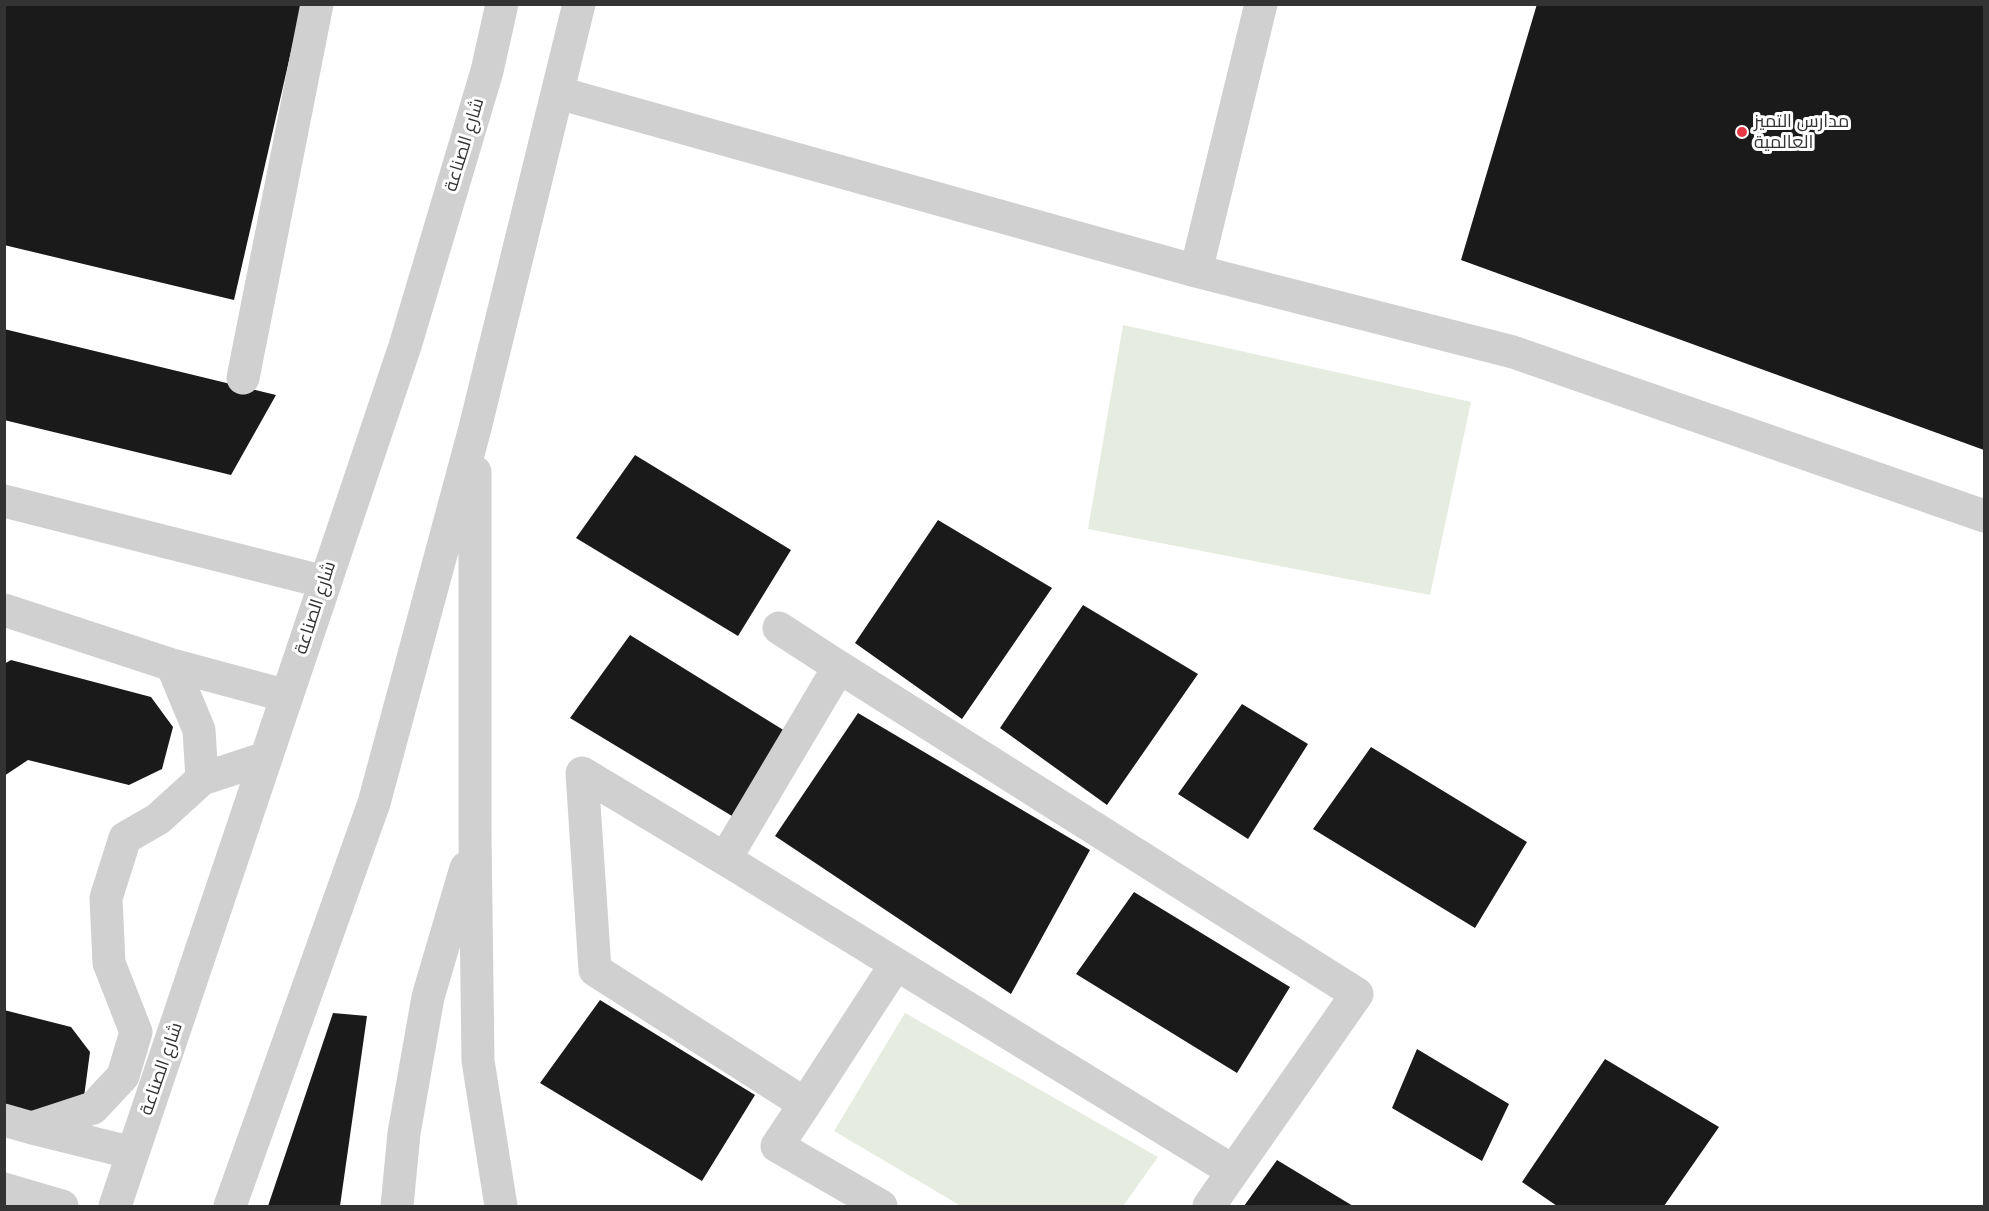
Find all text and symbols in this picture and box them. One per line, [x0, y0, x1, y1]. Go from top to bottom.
street label: شارع الصناعة [441, 96, 489, 194]
place label: مدارس التميز العالمية [1754, 111, 1849, 154]
marker: مدارس التميز العالمية [1735, 125, 1749, 139]
street label: شارع الصناعة [291, 559, 341, 657]
street label: شارع الصناعة [136, 1020, 188, 1118]

